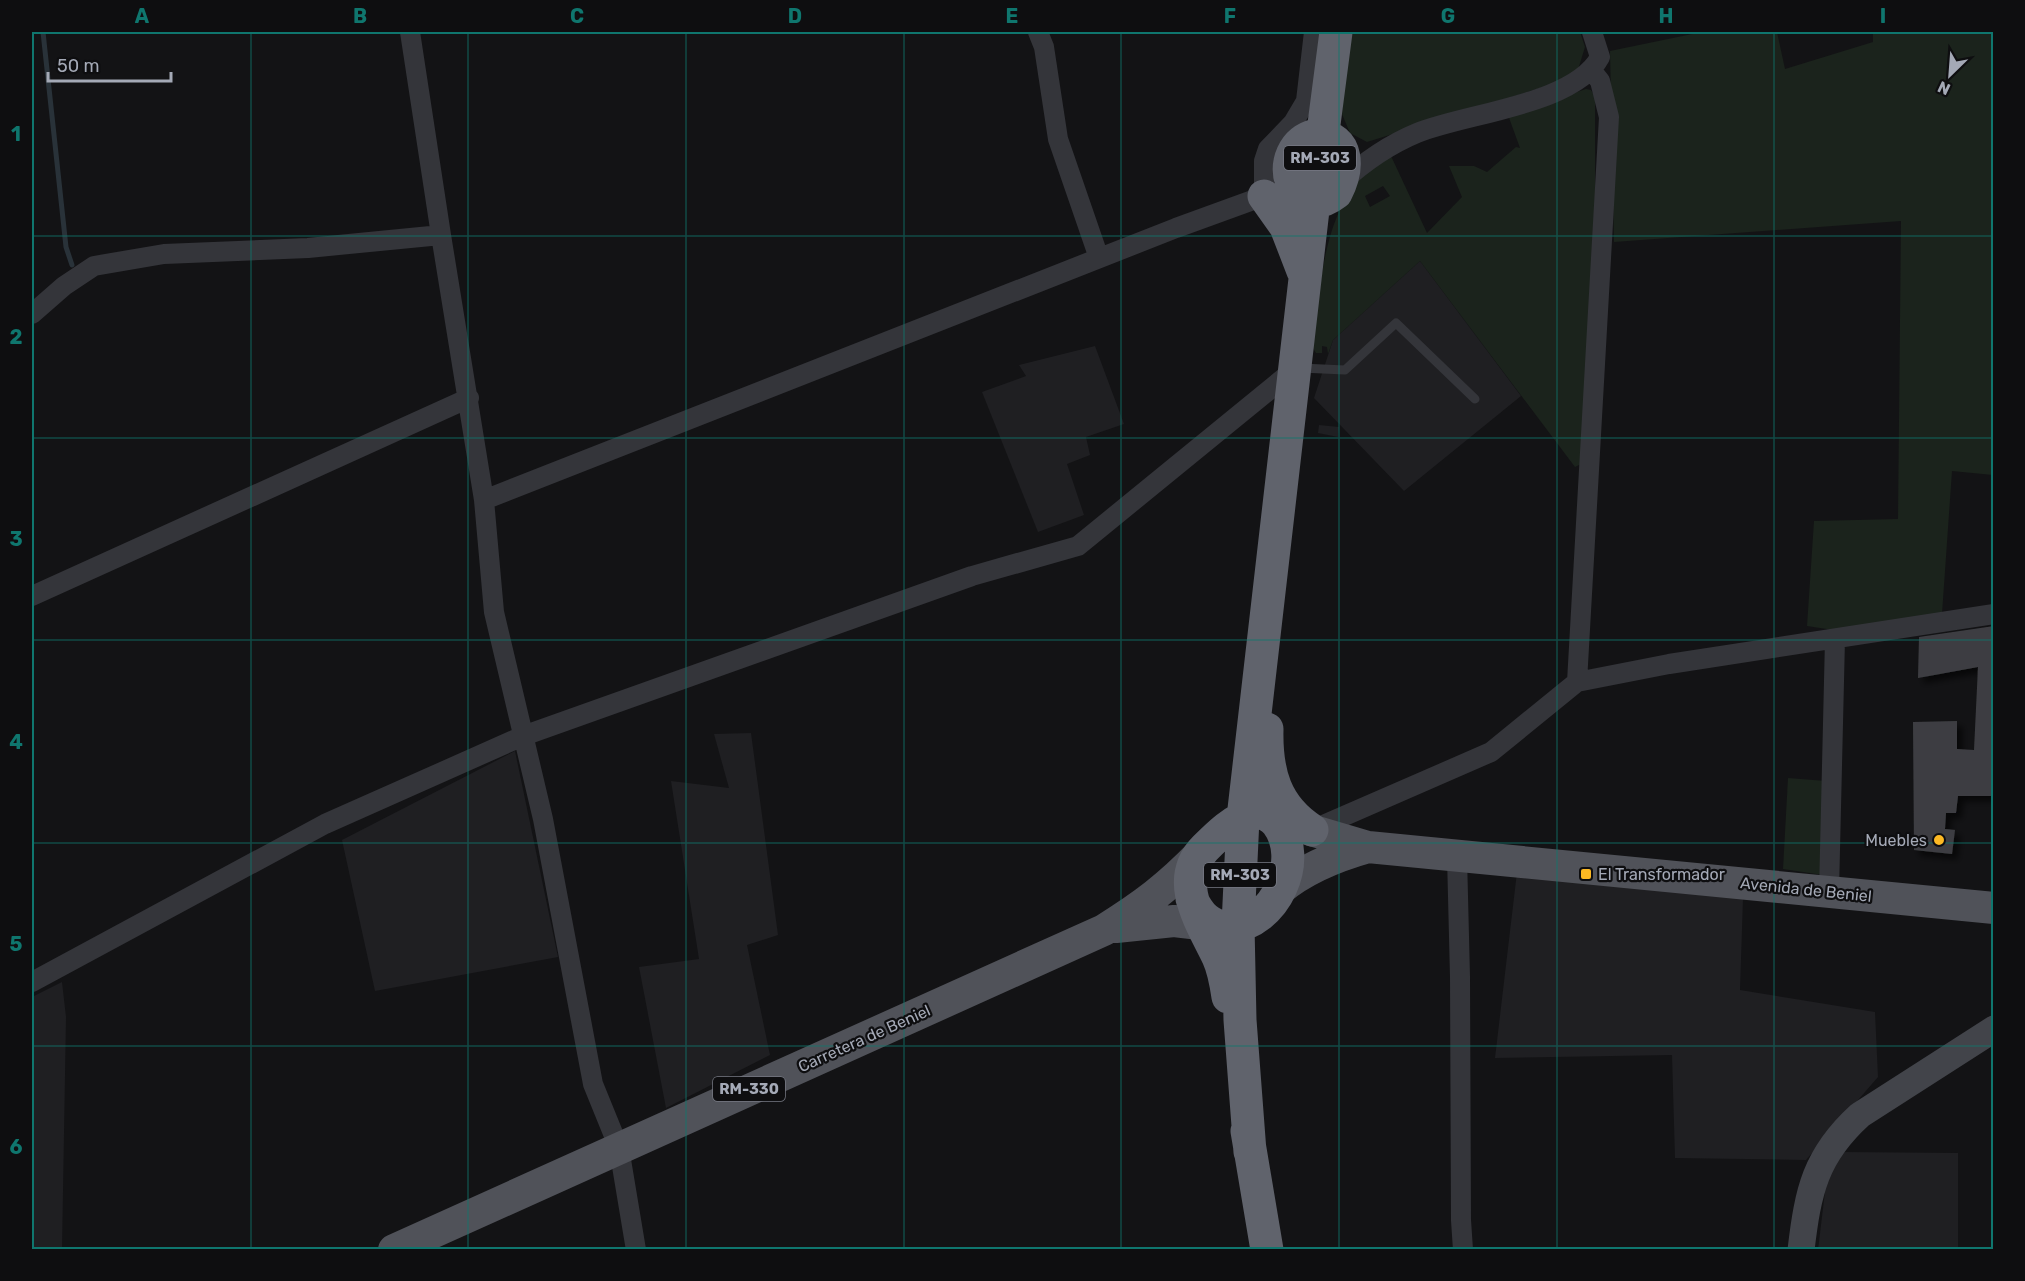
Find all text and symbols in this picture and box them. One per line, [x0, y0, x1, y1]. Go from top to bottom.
text: A [135, 4, 150, 28]
text: B [353, 4, 367, 28]
text: C [570, 4, 584, 28]
text: D [788, 4, 802, 28]
text: E [1006, 4, 1018, 28]
text: F [1224, 4, 1236, 28]
text: G [1441, 4, 1455, 28]
text: H [1659, 4, 1673, 28]
text: I [1880, 4, 1886, 28]
scale bar [48, 45, 171, 83]
north arrow [1920, 45, 1980, 105]
text: 50 m [57, 55, 100, 77]
text: N [1935, 77, 1953, 99]
text: 1 [11, 122, 21, 146]
road number: RM-303 [1284, 146, 1356, 170]
text: 2 [10, 325, 23, 349]
text: 3 [9, 527, 23, 551]
text: 4 [9, 730, 23, 754]
place label: Muebles [1865, 831, 1927, 850]
marker: Muebles [1932, 833, 1946, 847]
road number: RM-303 [1204, 863, 1276, 887]
place label: El Transformador [1598, 865, 1725, 884]
marker: El Transformador [1579, 867, 1593, 881]
street label: Avenida de Beniel [1739, 873, 1873, 906]
text: 5 [10, 932, 23, 956]
street label: Carretera de Beniel [795, 1001, 933, 1076]
road number: RM-330 [713, 1077, 785, 1101]
text: 6 [9, 1135, 23, 1159]

